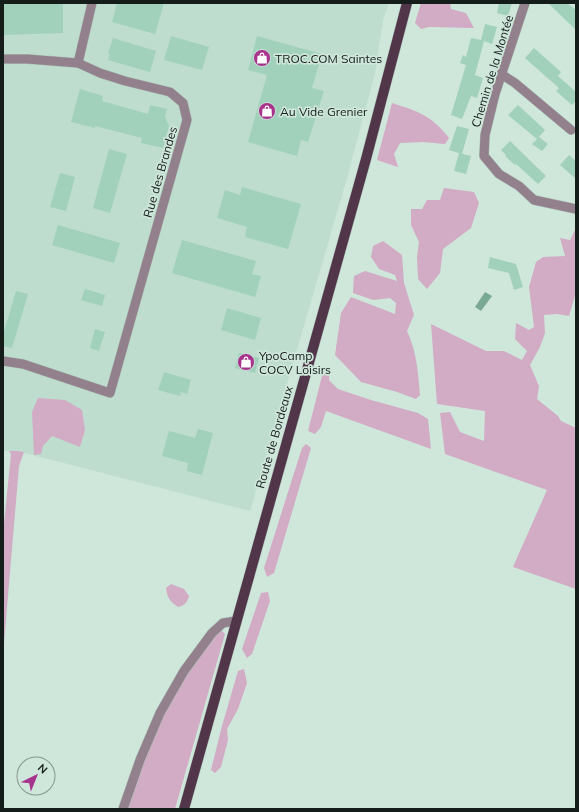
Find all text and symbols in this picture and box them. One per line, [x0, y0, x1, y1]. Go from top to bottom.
street label: Chemin de la Montée [468, 13, 516, 129]
shop icon: TROC.COM Saintes [252, 48, 272, 68]
place label: TROC.COM Saintes [275, 51, 382, 66]
shop icon: Au Vide Grenier [257, 101, 277, 121]
place label: Au Vide Grenier [280, 104, 368, 119]
street label: Rue des Brandes [140, 125, 180, 219]
place label: YpoCamp COCV Loisirs [258, 348, 331, 377]
shop icon: YpoCamp COCV Loisirs [236, 352, 256, 372]
street label: Route de Bordeaux [252, 383, 296, 490]
north arrow [16, 756, 56, 796]
text: N [35, 761, 51, 777]

